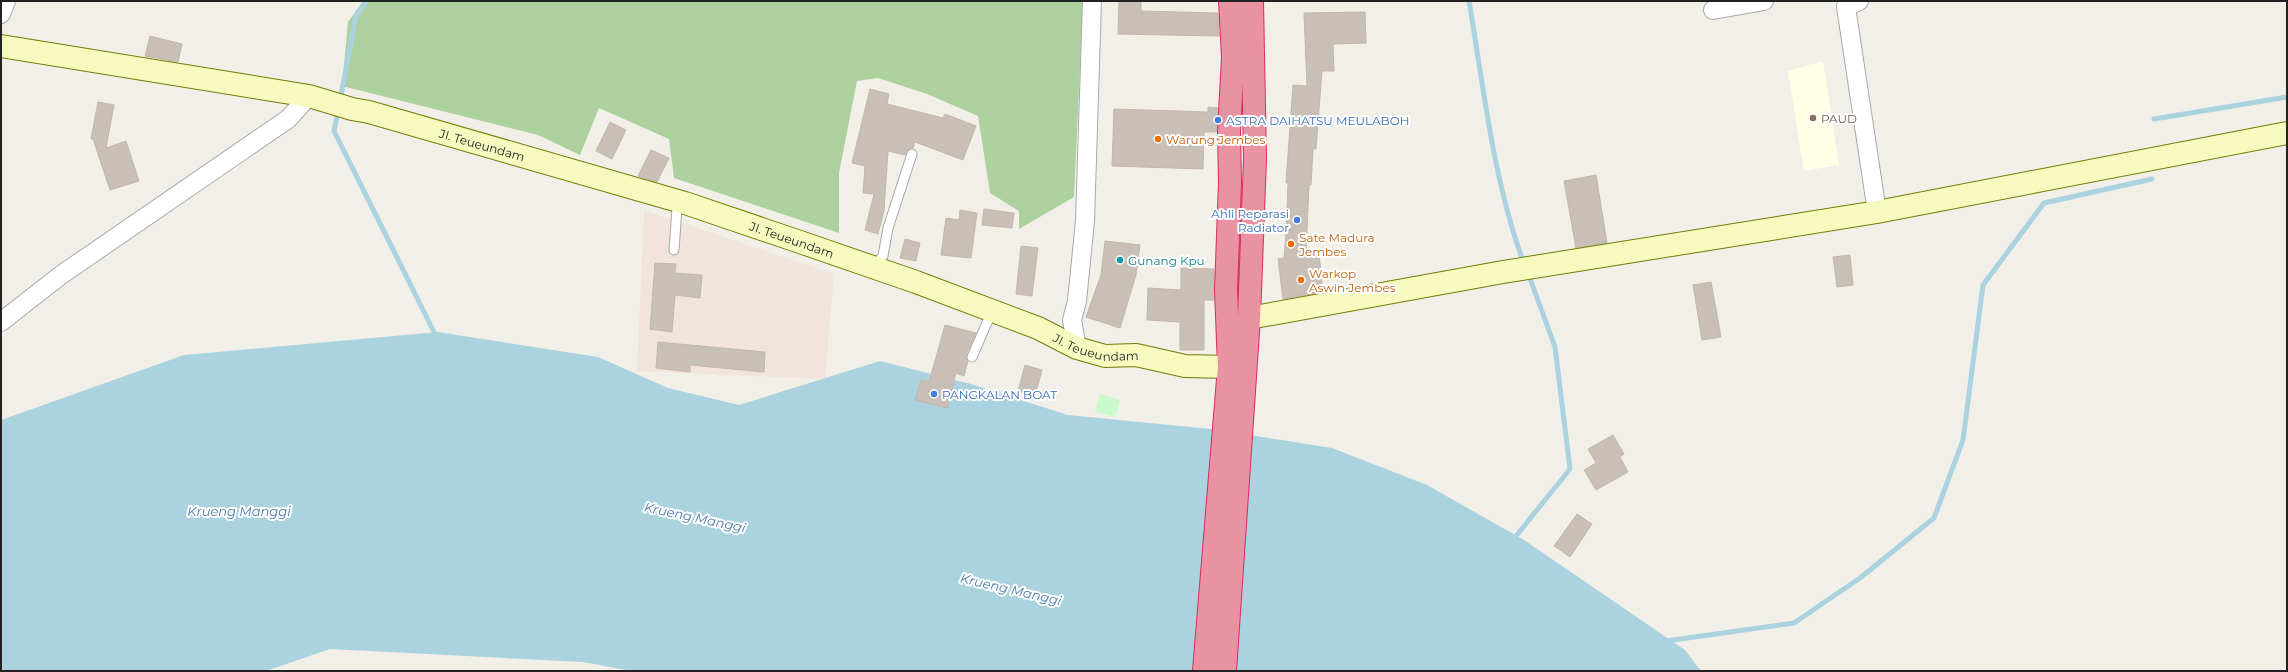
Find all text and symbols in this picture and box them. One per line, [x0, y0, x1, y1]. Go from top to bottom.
place label: PAUD [1821, 111, 1857, 126]
place label: ASTRA DAIHATSU MEULABOH [1226, 113, 1409, 128]
marker: PAUD [1808, 113, 1818, 123]
marker: ASTRA DAIHATSU MEULABOH [1213, 115, 1223, 125]
street label: JI. Teueundam [437, 125, 527, 164]
place label: Warung Jembes [1166, 132, 1265, 147]
marker: Warung Jembes [1153, 134, 1163, 144]
place label: Ahli Reparasi Radiator [1211, 206, 1289, 235]
marker: Ahli Reparasi Radiator [1292, 215, 1302, 225]
street label: JI. Teueundam [747, 218, 836, 261]
place label: Sate Madura Jembes [1298, 230, 1375, 259]
marker: Sate Madura Jembes [1286, 239, 1296, 249]
place label: Gunang Kpu [1128, 253, 1205, 268]
marker: Gunang Kpu [1115, 255, 1125, 265]
place label: Warkop Aswin Jembes [1309, 266, 1396, 295]
marker: Warkop Aswin Jembes [1296, 275, 1306, 285]
street label: JI. Teueundam [1050, 329, 1139, 364]
place label: PANGKALAN BOAT [942, 387, 1057, 402]
marker: PANGKALAN BOAT [929, 389, 939, 399]
water label: Krueng Manggi [643, 498, 748, 536]
water label: Krueng Manggi [187, 503, 291, 519]
water label: Krueng Manggi [959, 570, 1064, 609]

